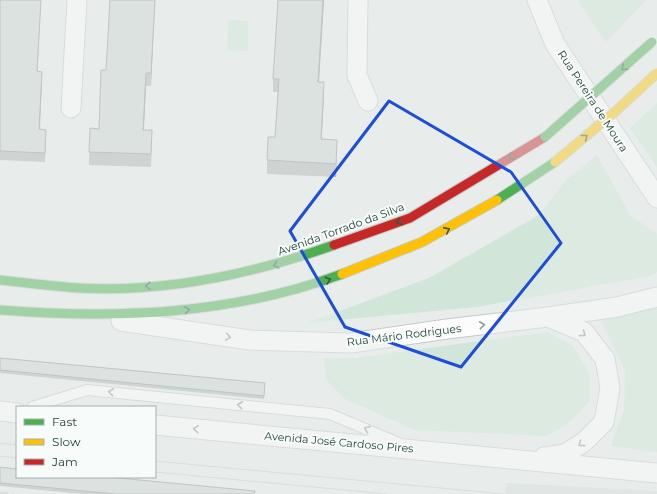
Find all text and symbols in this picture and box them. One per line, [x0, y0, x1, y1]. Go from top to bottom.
street label: Rua Pereira de Moura [555, 47, 631, 155]
one-way arrow [621, 63, 628, 70]
one-way arrow [581, 134, 588, 141]
one-way arrow [508, 152, 515, 159]
street label: Avenida Torrado da Silva [276, 200, 406, 258]
one-way arrow [395, 217, 402, 225]
one-way arrow [443, 227, 451, 234]
one-way arrow [273, 260, 279, 268]
one-way arrow [324, 276, 331, 285]
one-way arrow [145, 281, 151, 290]
one-way arrow [184, 306, 190, 315]
street label: Rua Mário Rodrigues [346, 321, 463, 349]
one-way arrow [479, 321, 485, 330]
one-way arrow [578, 329, 586, 336]
one-way arrow [224, 332, 231, 341]
one-way arrow [108, 388, 114, 397]
one-way arrow [237, 401, 243, 410]
legend [16, 406, 156, 478]
text: Fast [52, 414, 77, 429]
one-way arrow [193, 425, 199, 434]
one-way arrow [363, 426, 370, 434]
street label: Avenida José Cardoso Pires [264, 429, 415, 456]
text: Slow [52, 434, 81, 449]
one-way arrow [578, 439, 585, 446]
text: Jam [51, 454, 78, 469]

